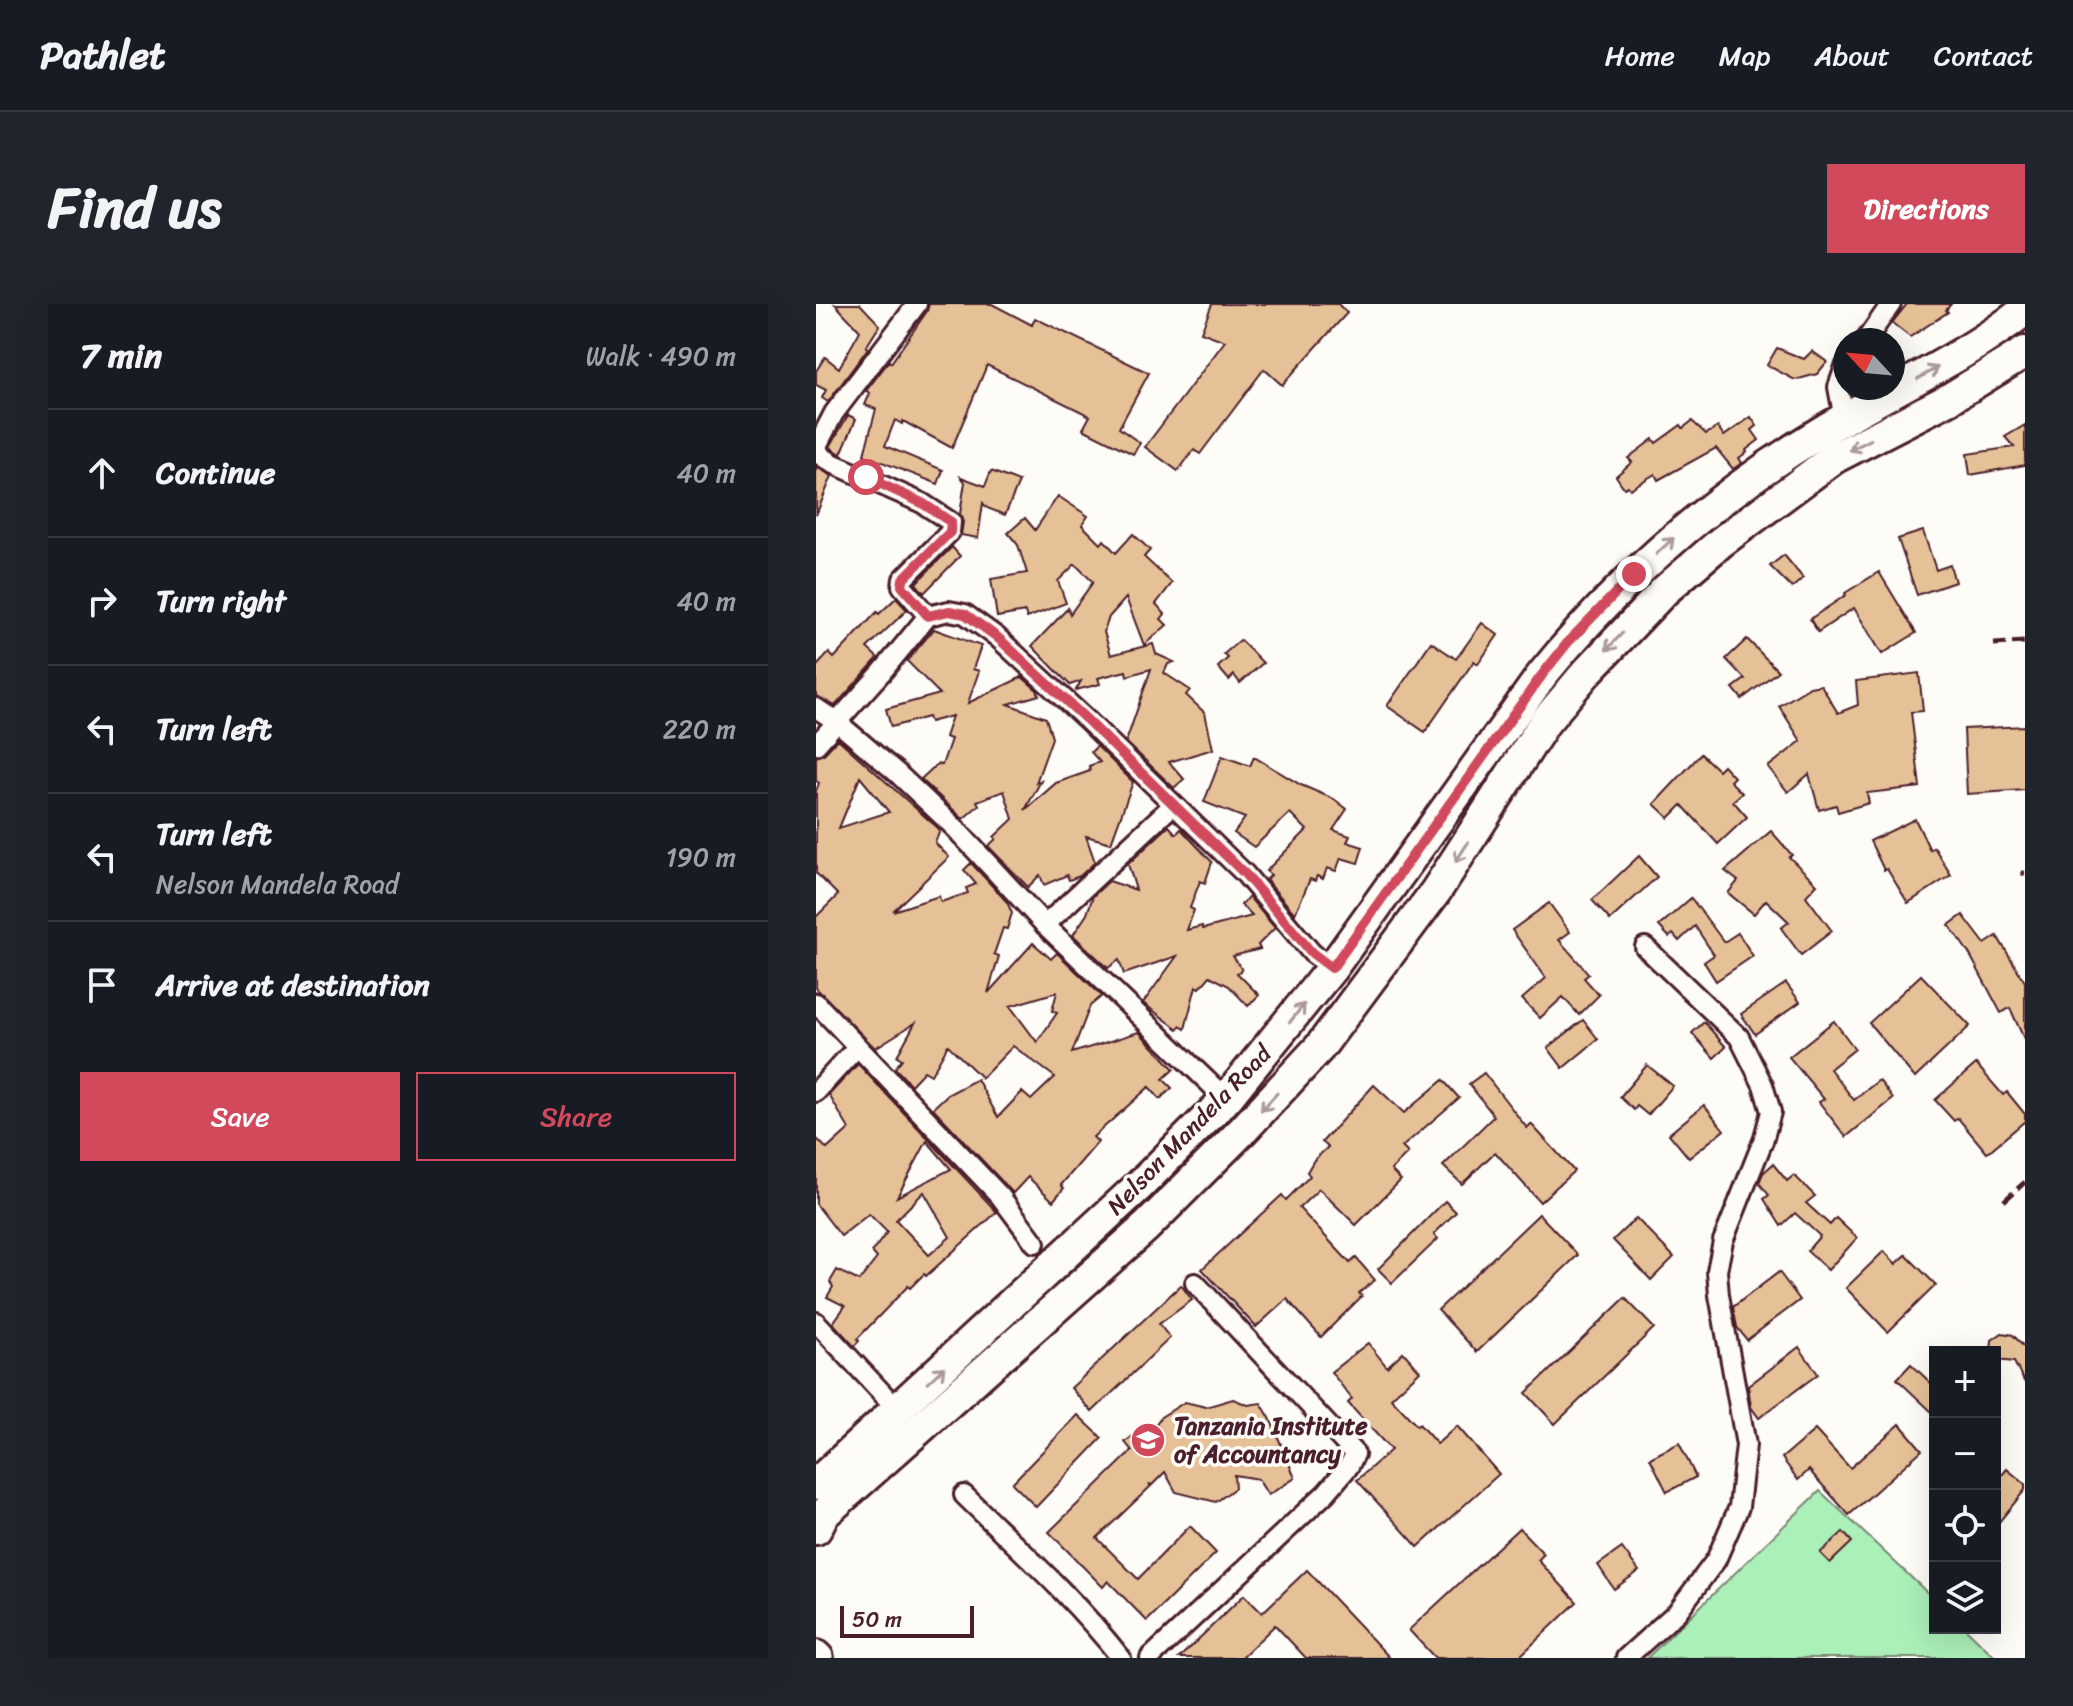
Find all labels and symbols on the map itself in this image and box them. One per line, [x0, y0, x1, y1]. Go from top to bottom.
north arrow [1833, 328, 1905, 400]
one-way arrow [1916, 365, 1939, 381]
one-way arrow [1848, 438, 1872, 453]
route start [848, 459, 884, 495]
one-way arrow [1655, 536, 1675, 555]
route end [1616, 556, 1652, 592]
one-way arrow [1605, 632, 1624, 652]
one-way arrow [1453, 840, 1470, 862]
one-way arrow [1289, 1003, 1306, 1024]
street label: Nelson Mandela Road [1096, 1033, 1284, 1225]
one-way arrow [1261, 1091, 1279, 1111]
one-way arrow [926, 1365, 946, 1384]
place label: Tanzania Institute of Accountancy [1174, 1405, 1368, 1475]
school or university icon: Tanzania Institute of Accountancy [1129, 1421, 1167, 1459]
scale bar [840, 1602, 974, 1638]

